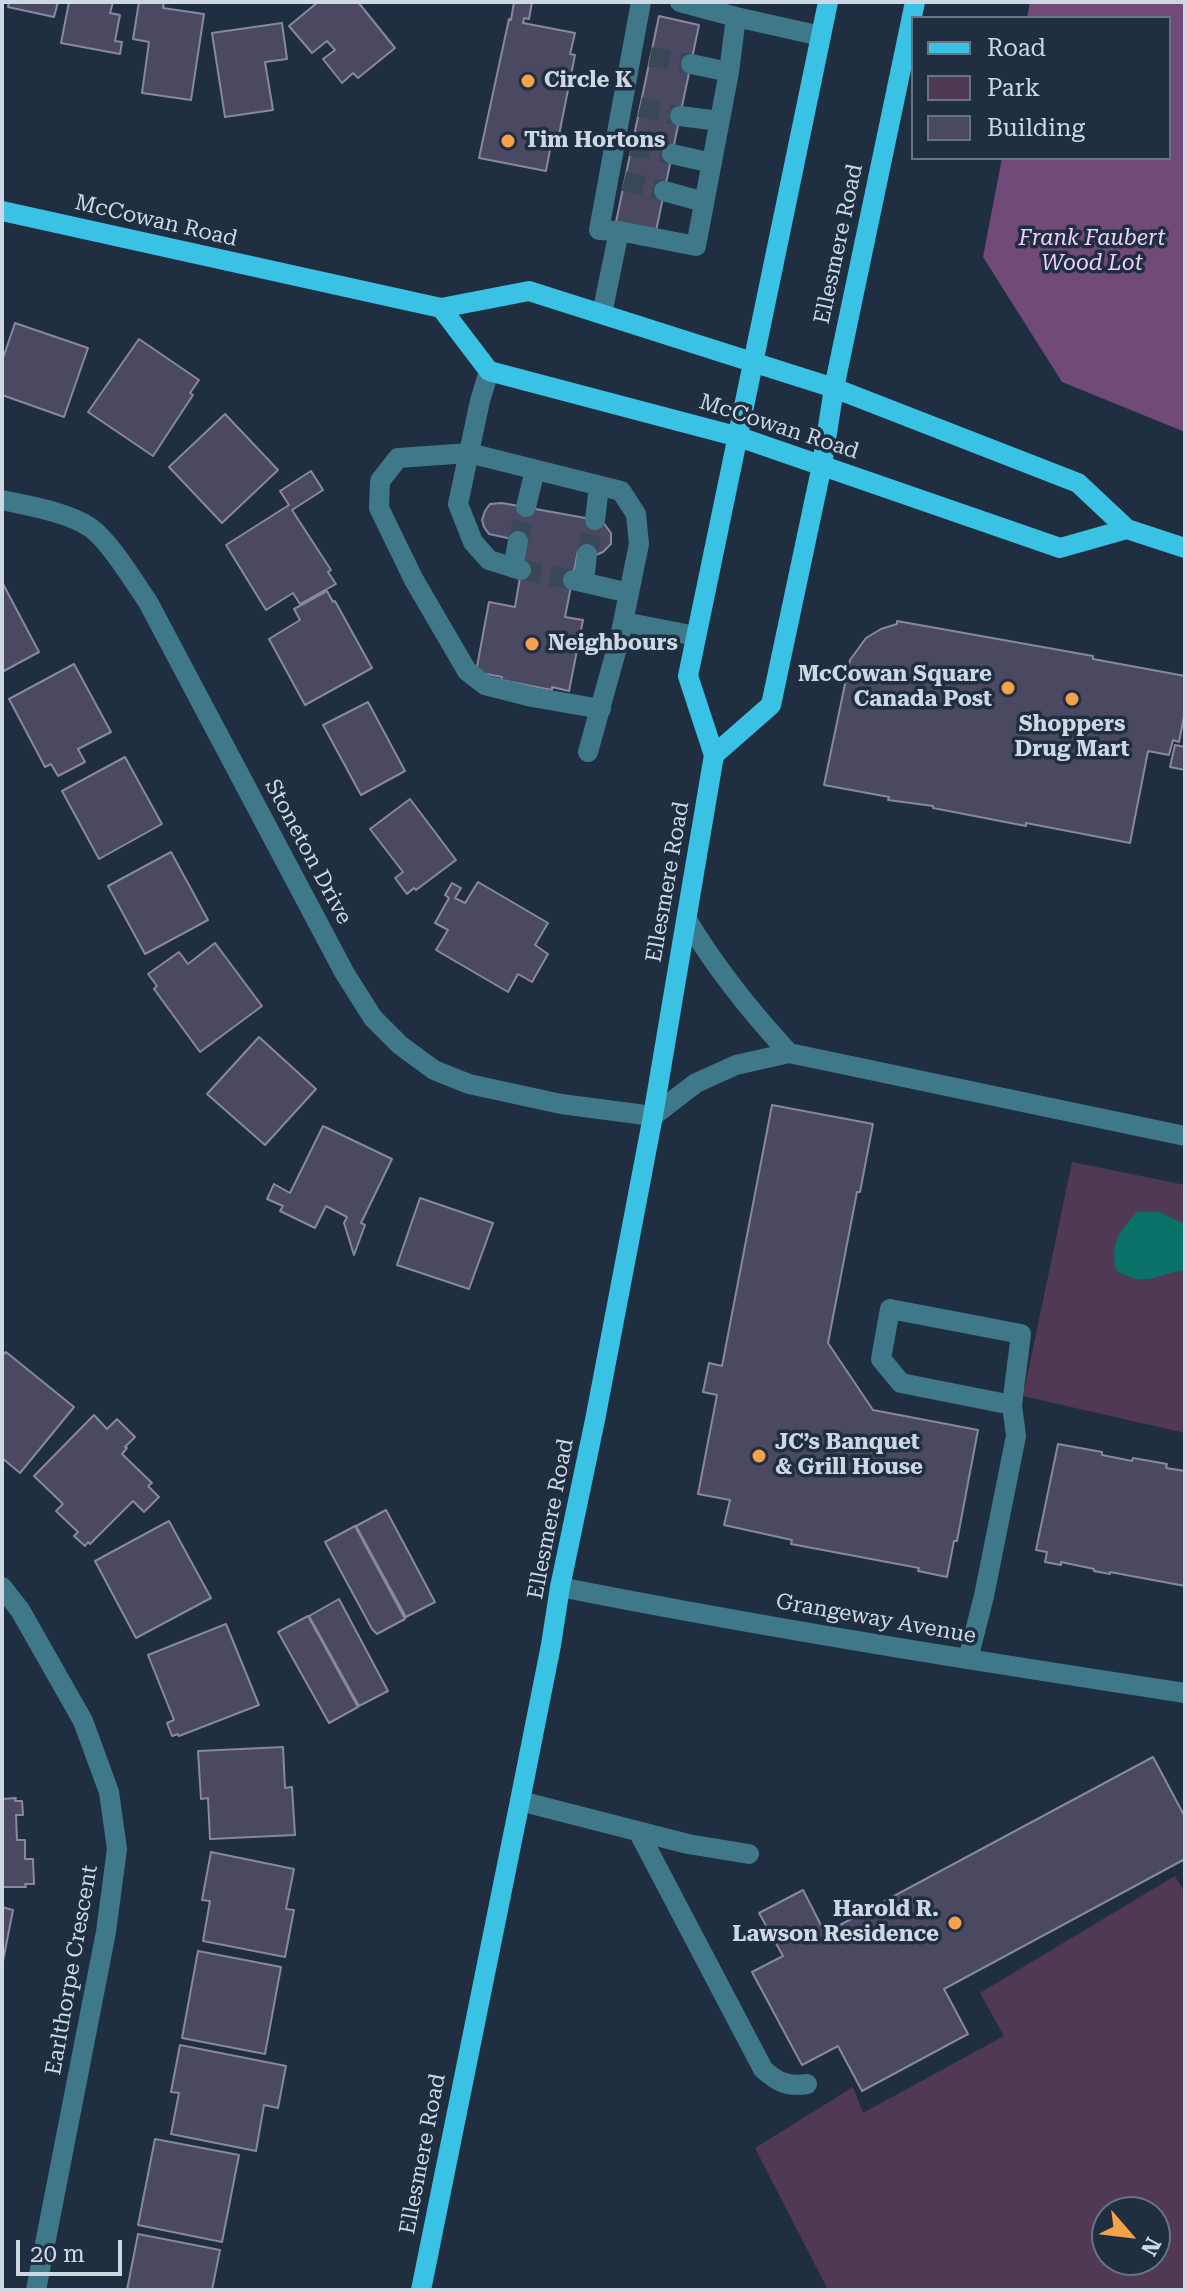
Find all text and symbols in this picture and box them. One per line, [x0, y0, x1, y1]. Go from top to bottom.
legend [911, 16, 1171, 160]
text: Road [987, 34, 1046, 62]
place label: Circle K [544, 68, 632, 94]
marker: Circle K [519, 72, 537, 90]
text: Park [987, 74, 1040, 102]
text: Building [987, 114, 1085, 142]
place label: Tim Hortons [524, 128, 665, 154]
marker: Tim Hortons [499, 132, 517, 150]
street label: Ellesmere Road [809, 162, 869, 326]
street label: McCowan Road [72, 189, 240, 253]
park label: Frank Faubert Wood Lot [1019, 226, 1165, 278]
street label: McCowan Road [696, 389, 862, 465]
place label: Neighbours [548, 631, 678, 657]
marker: Neighbours [523, 635, 541, 653]
place label: McCowan Square Canada Post [798, 662, 992, 714]
marker: McCowan Square Canada Post [999, 679, 1017, 697]
marker: Shoppers Drug Mart [1063, 690, 1081, 708]
place label: Shoppers Drug Mart [1015, 712, 1129, 764]
street label: Stoneton Drive [259, 775, 357, 929]
street label: Ellesmere Road [641, 800, 695, 964]
place label: JC’s Banquet & Grill House [775, 1430, 923, 1482]
street label: Ellesmere Road [523, 1437, 579, 1601]
marker: JC’s Banquet & Grill House [750, 1447, 768, 1465]
street label: Grangeway Avenue [774, 1588, 978, 1650]
street label: Earlthorpe Crescent [41, 1863, 103, 2077]
place label: Harold R. Lawson Residence [732, 1897, 939, 1948]
marker: Harold R. Lawson Residence [946, 1914, 964, 1932]
street label: Ellesmere Road [395, 2072, 451, 2236]
north arrow [1091, 2196, 1171, 2276]
scale bar [20, 2224, 126, 2274]
text: N [1136, 2233, 1166, 2260]
text: 20 m [30, 2240, 85, 2268]

